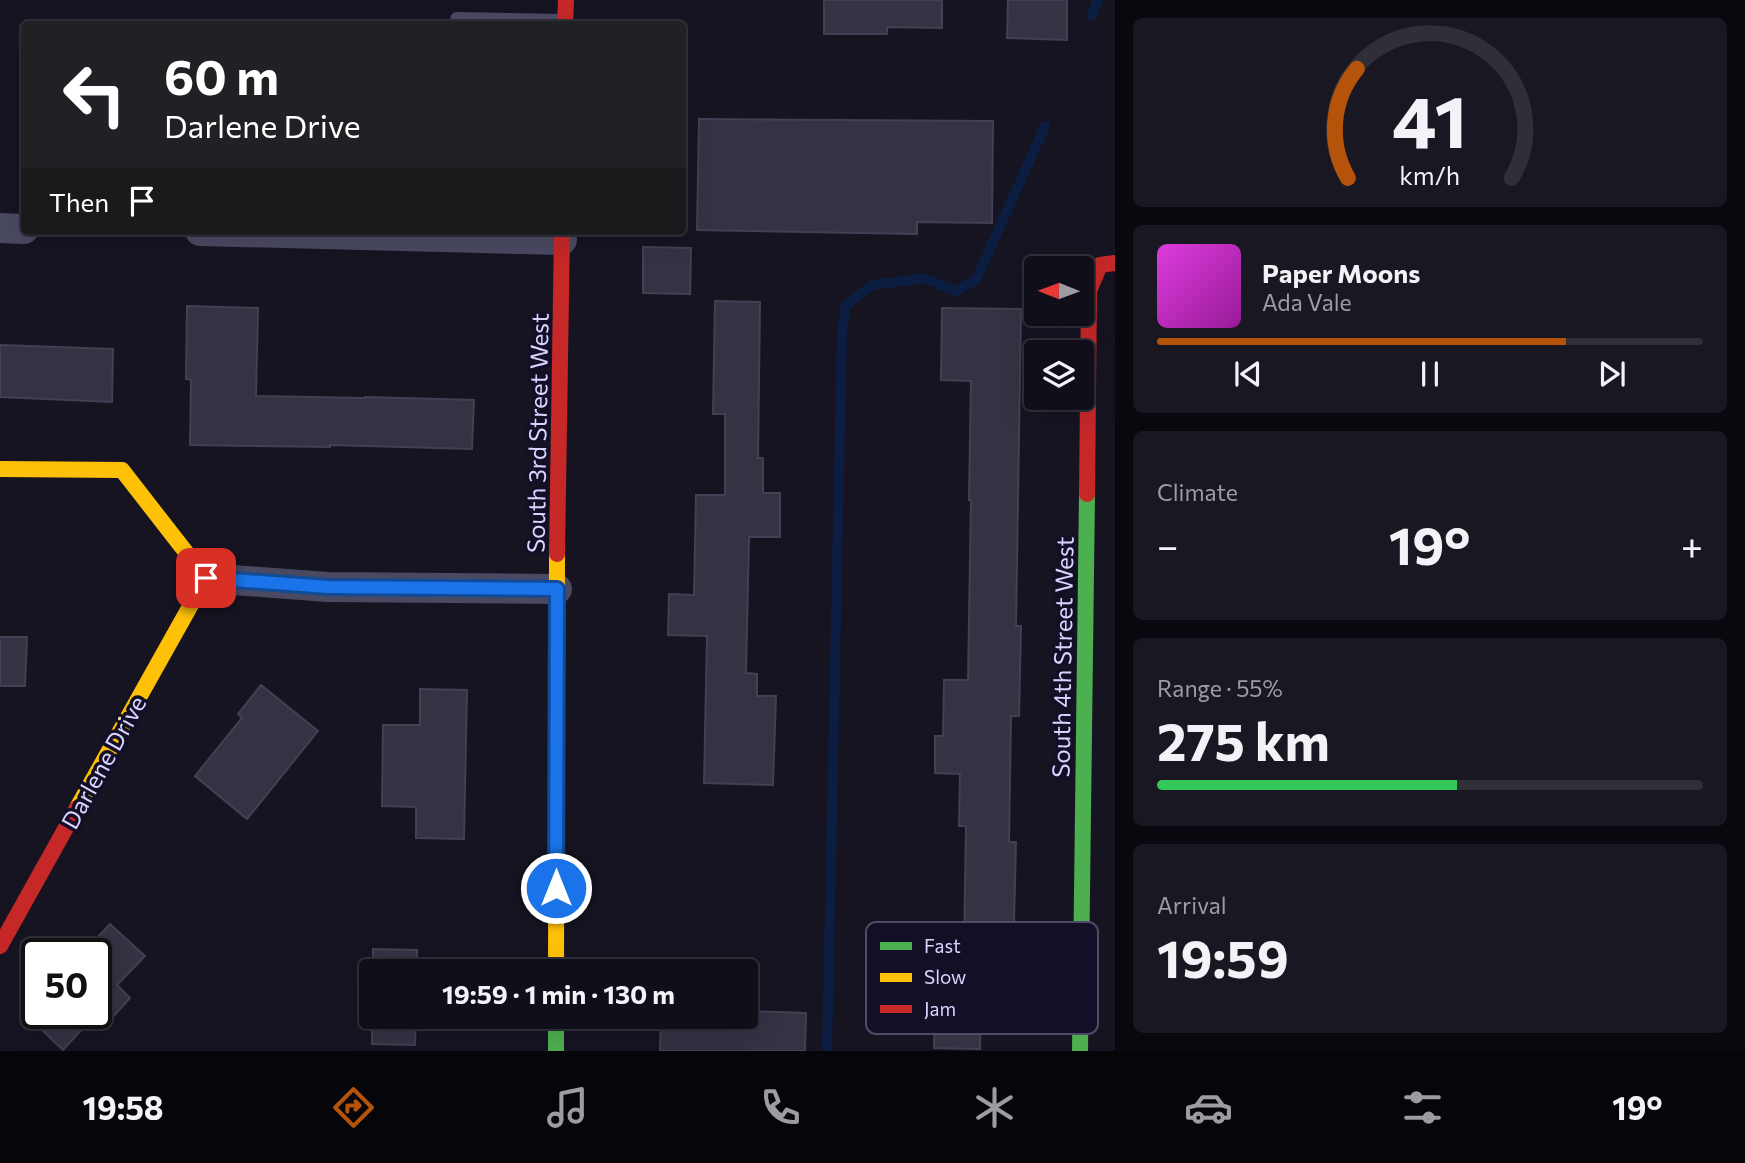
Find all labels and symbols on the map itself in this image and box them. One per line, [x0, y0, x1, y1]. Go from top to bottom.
north arrow [1024, 256, 1094, 326]
street label: South 3rd Street West [520, 313, 554, 553]
street label: South 4th Street West [1045, 536, 1079, 778]
pin [176, 548, 236, 608]
street label: Darlene Drive [55, 690, 151, 834]
position arrow [519, 851, 593, 925]
legend [866, 922, 1098, 1034]
text: Fast [924, 934, 961, 957]
speed limit sign: 50 [21, 938, 112, 1029]
text: Slow [924, 965, 966, 988]
text: Jam [924, 997, 956, 1020]

